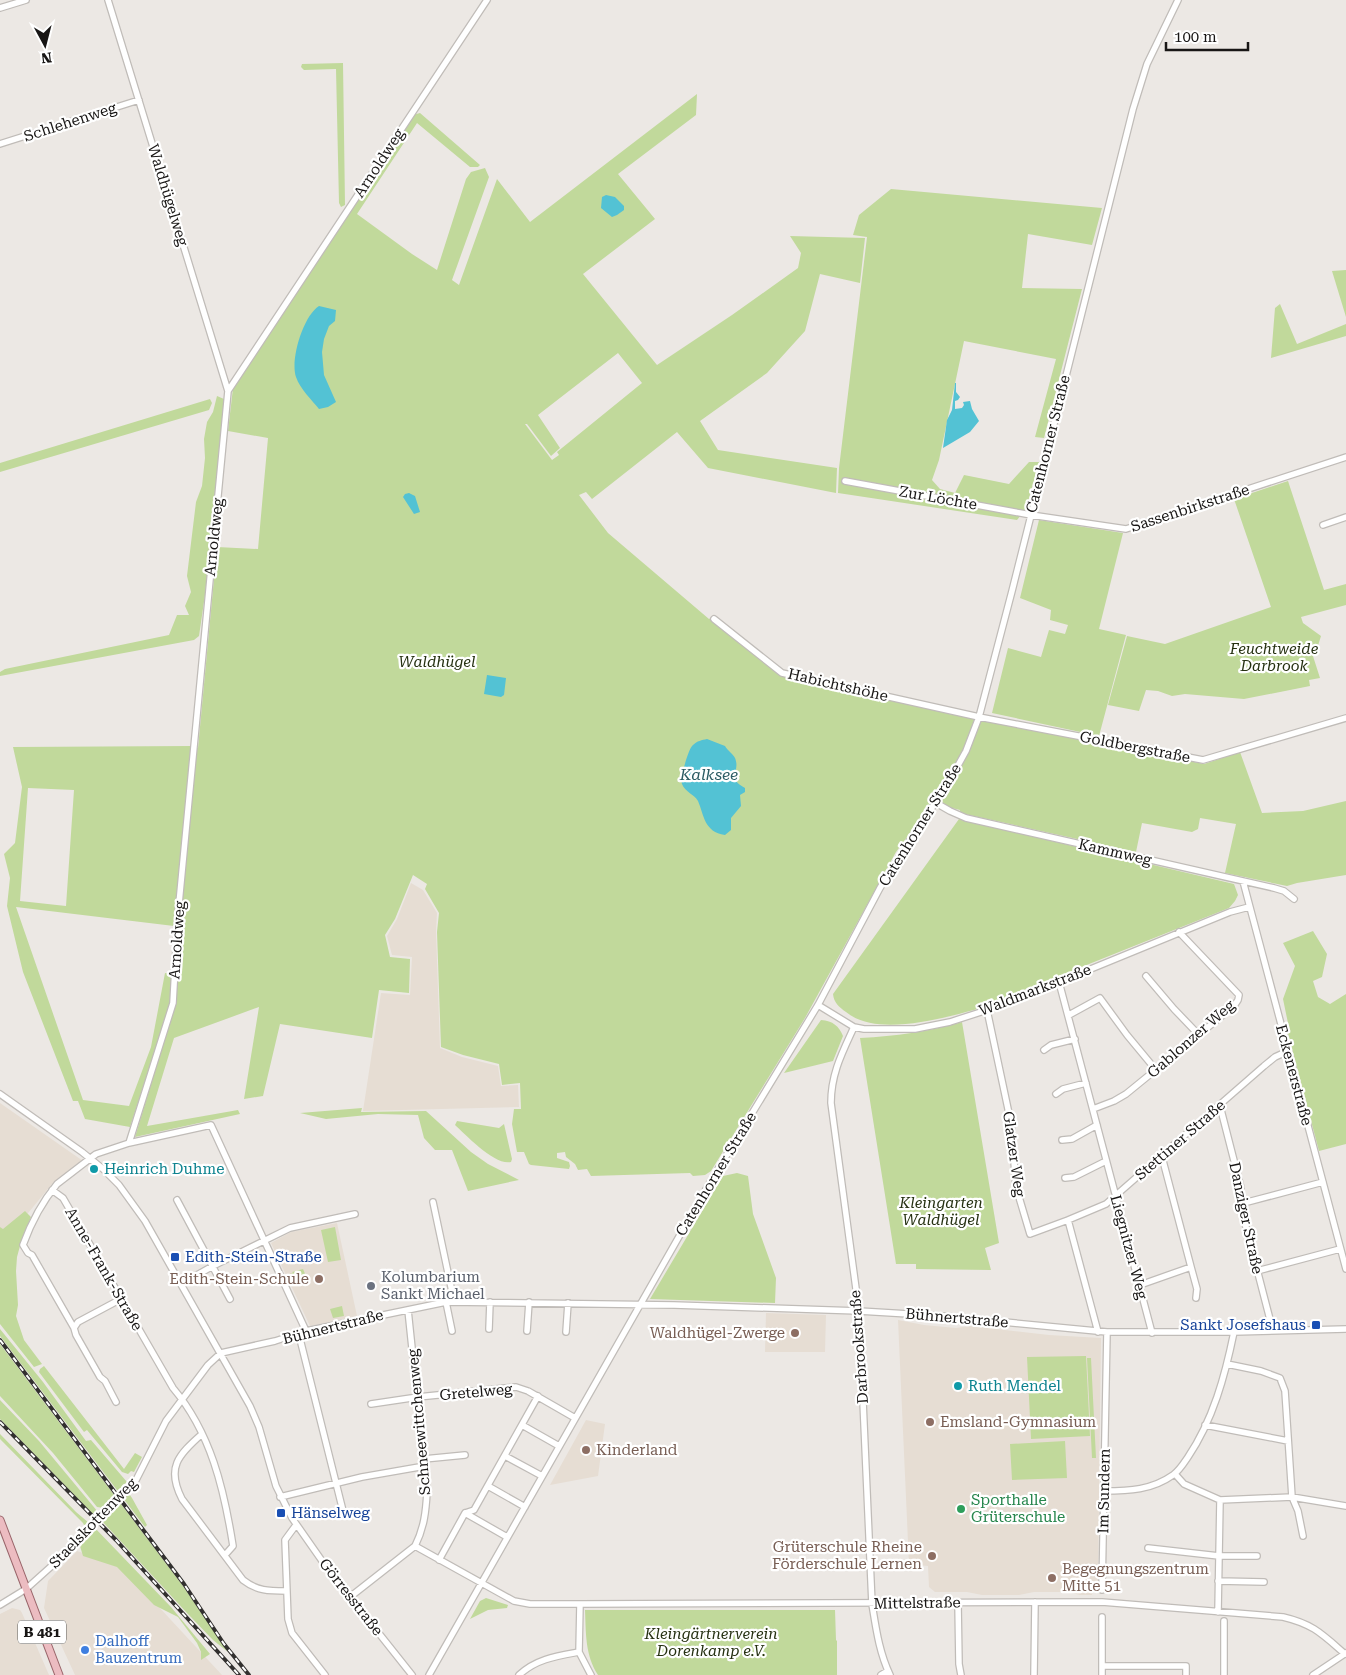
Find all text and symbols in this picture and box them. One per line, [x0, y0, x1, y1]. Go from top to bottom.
north arrow [20, 20, 70, 70]
scale bar [1166, 20, 1248, 52]
text: 100 m [1174, 28, 1217, 46]
text: N [40, 49, 53, 67]
street label: Schlehenweg [21, 98, 119, 145]
street label: Arnoldweg [350, 125, 408, 201]
street label: Waldhügelweg [144, 142, 192, 249]
street label: Catenhorner Straße [1022, 373, 1074, 515]
street label: Sassenbirkstraße [1128, 480, 1252, 536]
street label: Zur Löchte [898, 482, 978, 514]
street label: Arnoldweg [201, 497, 227, 577]
park label: Feuchtweide Darbrook [1229, 640, 1319, 675]
park label: Waldhügel [399, 653, 476, 671]
street label: Habichtshöhe [786, 665, 890, 705]
street label: Goldbergstraße [1078, 727, 1192, 767]
street label: Catenhorner Straße [875, 760, 965, 890]
water label: Kalksee [679, 765, 738, 784]
street label: Kammweg [1077, 835, 1154, 869]
street label: Arnoldweg [165, 900, 189, 980]
street label: Waldmarkstraße [976, 960, 1094, 1020]
street label: Gablonzer Weg [1144, 996, 1239, 1082]
street label: Eckenerstraße [1272, 1022, 1316, 1128]
street label: Stettiner Straße [1131, 1096, 1229, 1184]
street label: Catenhorner Straße [672, 1109, 760, 1239]
street label: Glatzer Weg [999, 1110, 1029, 1199]
place label: Heinrich Duhme [104, 1160, 224, 1178]
street label: Danziger Straße [1225, 1160, 1267, 1276]
marker: Heinrich Duhme [88, 1163, 100, 1175]
street label: Liegnitzer Weg [1106, 1193, 1152, 1302]
park label: Kleingarten Waldhügel [898, 1194, 983, 1229]
street label: Anne-Frank-Straße [61, 1204, 147, 1334]
place label: Edith-Stein-Straße [185, 1248, 322, 1266]
marker: Edith-Stein-Straße [169, 1251, 181, 1263]
place label: Kolumbarium Sankt Michael [381, 1268, 485, 1303]
place label: Edith-Stein-Schule [169, 1270, 309, 1288]
marker: Edith-Stein-Schule [313, 1273, 325, 1285]
marker: Kolumbarium Sankt Michael [365, 1280, 377, 1292]
street label: Darbrookstraße [846, 1290, 872, 1404]
street label: Bühnertstraße [905, 1305, 1009, 1331]
street label: Bühnertstraße [281, 1306, 385, 1348]
place label: Sankt Josefshaus [1180, 1316, 1306, 1334]
marker: Sankt Josefshaus [1310, 1319, 1322, 1331]
place label: Waldhügel-Zwerge [650, 1324, 785, 1342]
marker: Waldhügel-Zwerge [789, 1327, 801, 1339]
street label: Schneewittchenweg [404, 1348, 434, 1496]
place label: Ruth Mendel [968, 1377, 1061, 1395]
street label: Gretelweg [439, 1380, 514, 1404]
marker: Ruth Mendel [952, 1380, 964, 1392]
place label: Emsland-Gymnasium [940, 1413, 1097, 1431]
marker: Emsland-Gymnasium [924, 1416, 936, 1428]
place label: Kinderland [596, 1441, 678, 1459]
marker: Kinderland [580, 1444, 592, 1456]
street label: Im Sundern [1094, 1448, 1114, 1534]
street label: Staelskottenweg [45, 1474, 141, 1572]
place label: Sporthalle Grüterschule [971, 1491, 1065, 1526]
marker: Sporthalle Grüterschule [955, 1503, 967, 1515]
place label: Hänselweg [291, 1504, 370, 1522]
marker: Hänselweg [275, 1507, 287, 1519]
place label: Grüterschule Rheine Förderschule Lernen [772, 1538, 922, 1573]
marker: Grüterschule Rheine Förderschule Lernen [926, 1550, 938, 1562]
street label: Görresstraße [315, 1555, 387, 1639]
place label: Begegnungszentrum Mitte 51 [1062, 1560, 1209, 1595]
marker: Begegnungszentrum Mitte 51 [1046, 1572, 1058, 1584]
street label: Mittelstraße [873, 1593, 961, 1613]
road number: B 481 [18, 1620, 66, 1644]
park label: Kleingärtnerverein Dorenkamp e.V. [643, 1625, 778, 1660]
place label: Dalhoff Bauzentrum [95, 1632, 182, 1667]
marker: Dalhoff Bauzentrum [79, 1644, 91, 1656]

